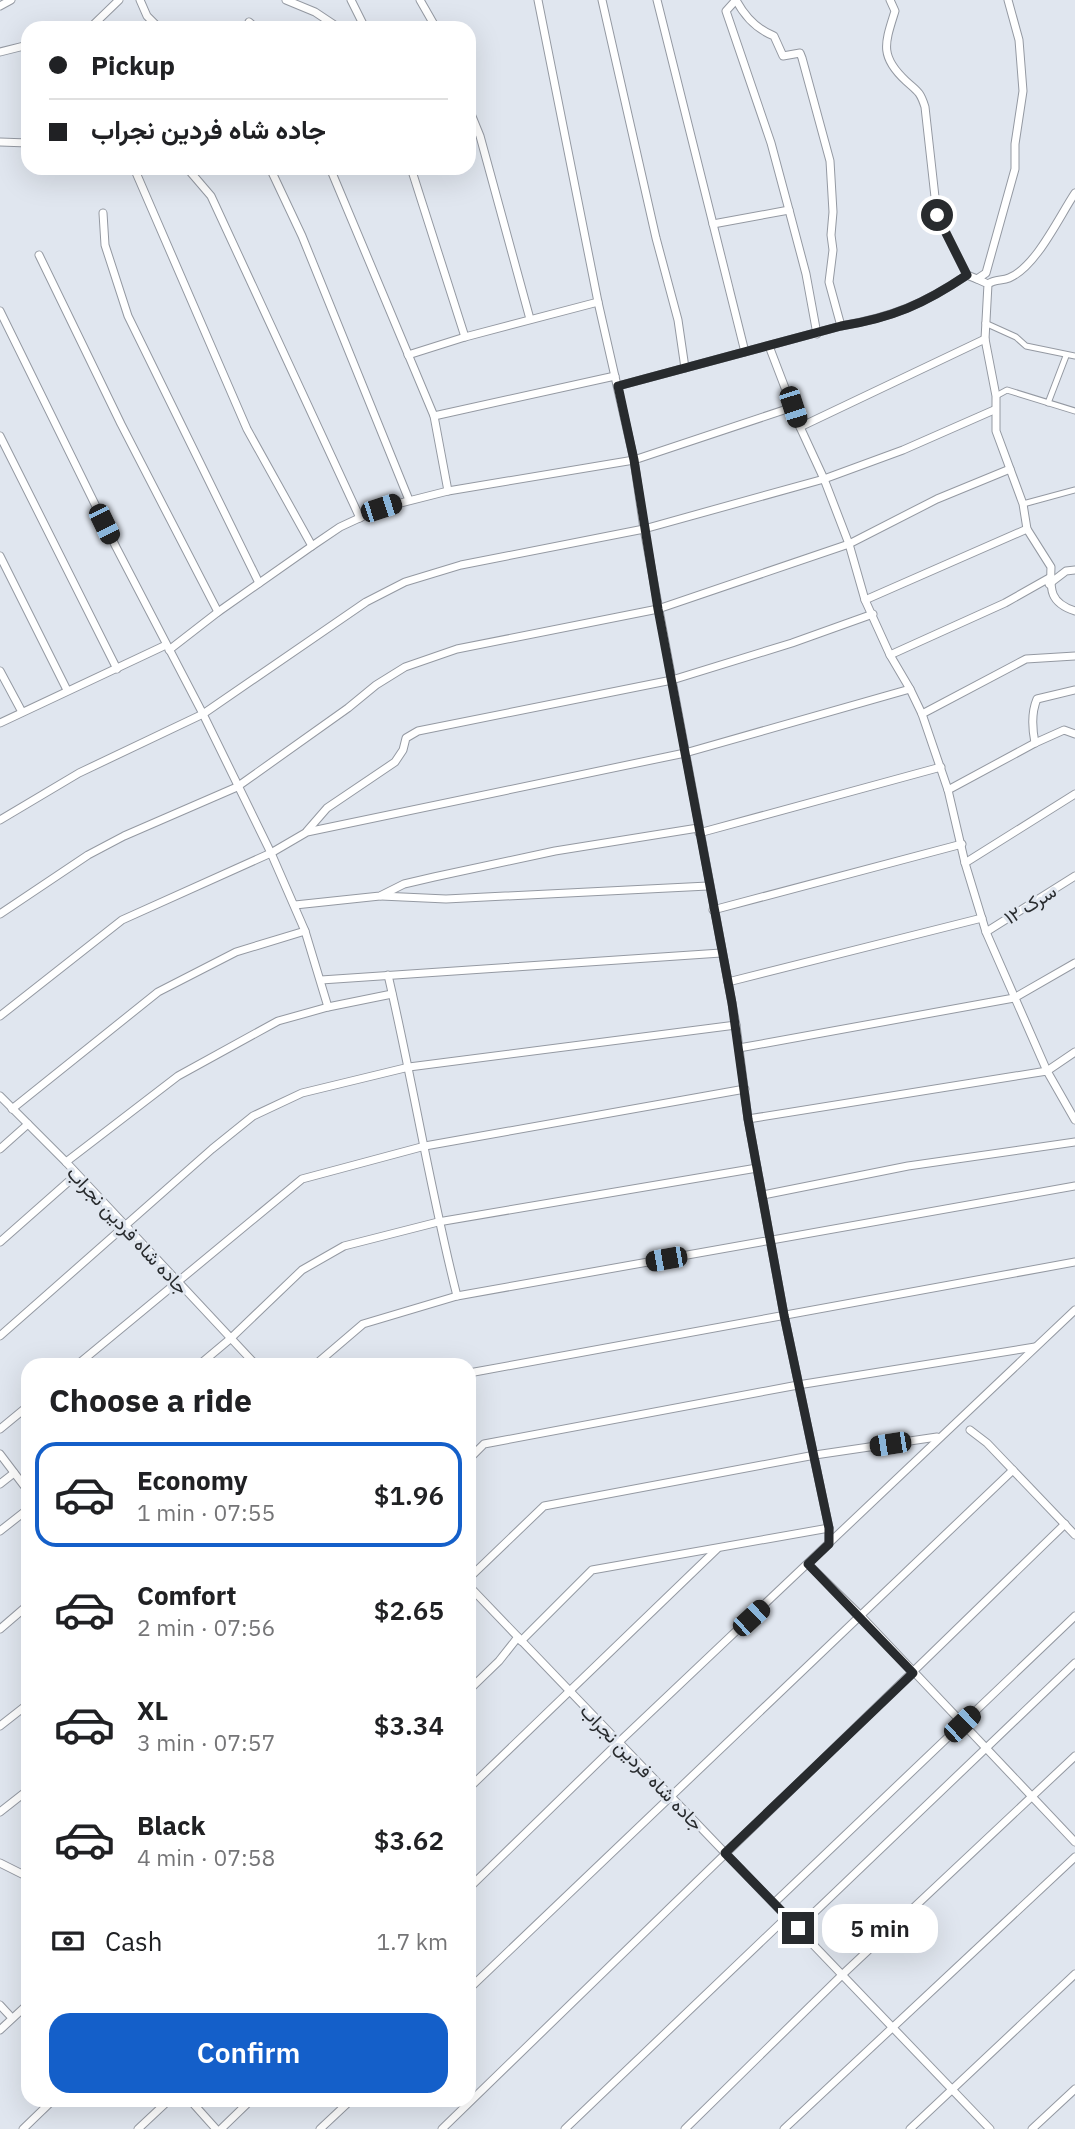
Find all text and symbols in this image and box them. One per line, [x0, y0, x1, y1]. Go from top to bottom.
text: Pickup [91, 48, 175, 82]
text: جاده شاه فردین نجراب [91, 112, 326, 146]
route start [921, 199, 953, 231]
car [777, 384, 810, 430]
car [358, 492, 405, 524]
car [86, 501, 123, 547]
street label: سرک ۱۲ [999, 879, 1061, 929]
street label: جاده شاه فردین نجراب [62, 1161, 194, 1299]
car [644, 1245, 689, 1273]
text: Choose a ride [49, 1379, 252, 1421]
car [868, 1430, 913, 1458]
icon: car [53, 1463, 116, 1526]
text: Economy [137, 1463, 248, 1497]
text: $1.96 [374, 1478, 444, 1512]
text: 1 min · 07:55 [137, 1497, 275, 1527]
icon: car [53, 1578, 116, 1641]
text: Comfort [137, 1578, 236, 1612]
text: $2.65 [374, 1593, 444, 1627]
car [729, 1596, 774, 1640]
text: 2 min · 07:56 [137, 1612, 275, 1642]
icon: car [53, 1693, 116, 1756]
text: XL [137, 1693, 168, 1727]
street label: جاده شاه فردین نجراب [575, 1699, 709, 1835]
car [940, 1702, 985, 1746]
text: $3.34 [374, 1708, 444, 1742]
text: 3 min · 07:57 [137, 1727, 275, 1757]
icon: car [53, 1808, 116, 1871]
text: Black [137, 1808, 205, 1842]
text: $3.62 [374, 1823, 444, 1857]
text: 4 min · 07:58 [137, 1842, 275, 1872]
callout: 5 min [822, 1904, 938, 1952]
route end [782, 1912, 814, 1944]
text: 5 min [850, 1913, 910, 1943]
icon: cash [49, 1922, 87, 1960]
text: Cash [105, 1924, 162, 1958]
text: 1.7 km [377, 1926, 448, 1956]
button: Confirm [49, 2013, 448, 2093]

